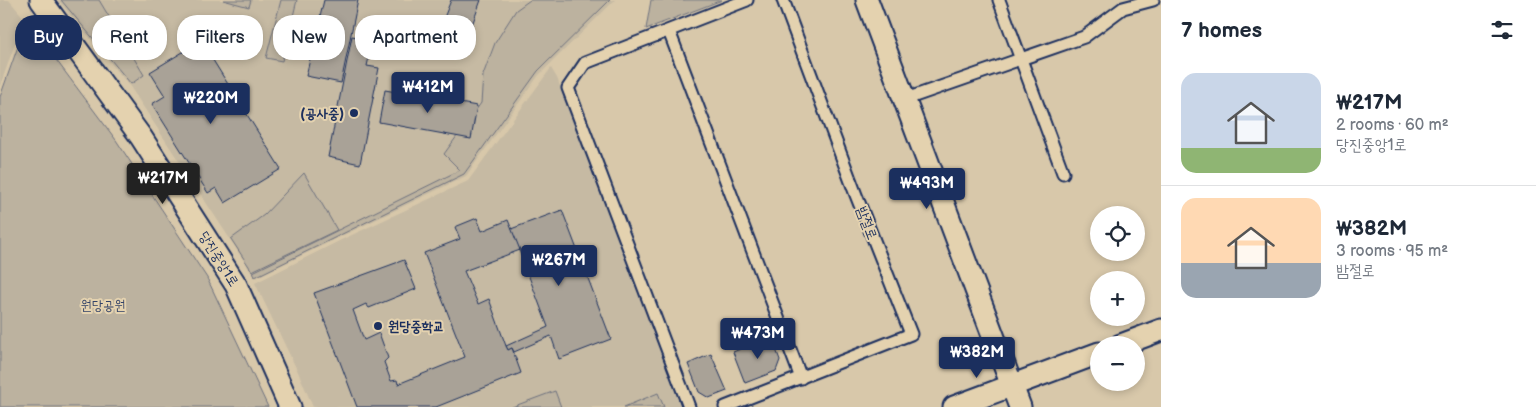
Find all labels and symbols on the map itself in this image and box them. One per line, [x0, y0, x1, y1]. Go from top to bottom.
pin: ₩412M [393, 72, 463, 114]
pin: ₩220M [176, 82, 246, 125]
place label: (공사중) [300, 105, 344, 122]
marker: (공사중) [348, 107, 360, 119]
pin: ₩217M [128, 162, 198, 205]
pin: ₩493M [892, 168, 962, 210]
street label: 밤절로 [853, 204, 881, 242]
street label: 당진중앙1로 [195, 228, 243, 290]
pin: ₩267M [524, 244, 594, 287]
park label: 원당공원 [80, 297, 126, 314]
place label: 원당중학교 [388, 318, 444, 335]
pin: ₩473M [723, 318, 793, 360]
marker: 원당중학교 [372, 320, 384, 332]
pin: ₩382M [942, 336, 1012, 379]

